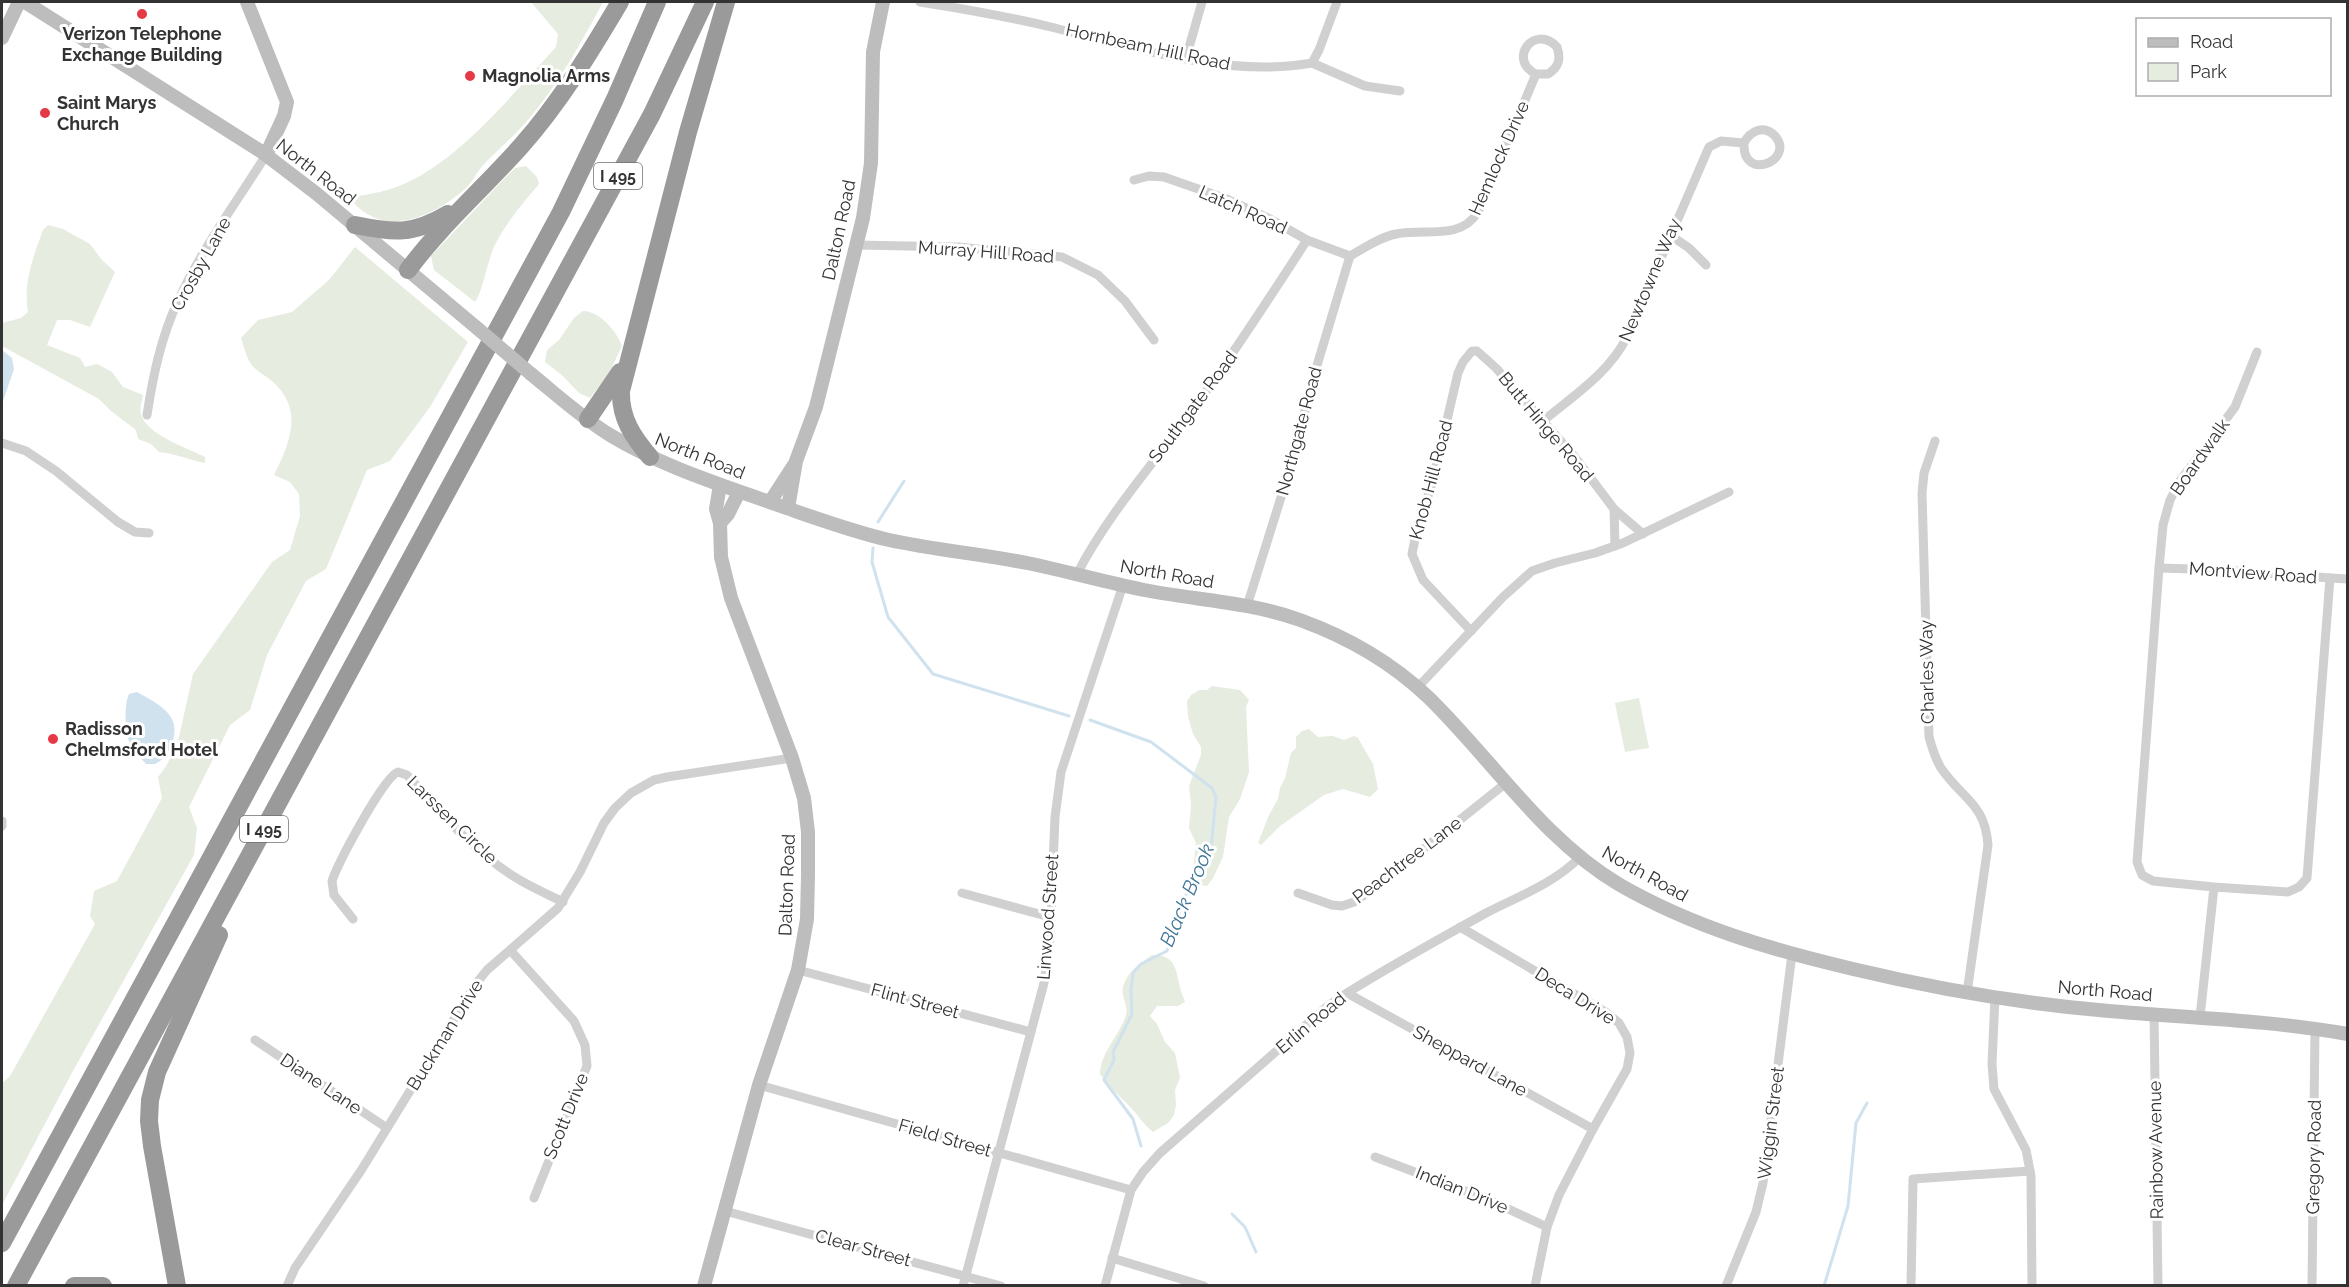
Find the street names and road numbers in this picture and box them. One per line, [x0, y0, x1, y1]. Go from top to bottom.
street label: Hornbeam Hill Road [1064, 19, 1232, 74]
street label: Hemlock Drive [1464, 97, 1533, 218]
street label: North Road [272, 134, 360, 209]
road number: I 495 [594, 163, 642, 189]
street label: Dalton Road [818, 178, 859, 282]
street label: Latch Road [1196, 181, 1291, 238]
street label: Crosby Lane [166, 213, 235, 314]
street label: Newtowne Way [1614, 215, 1685, 345]
street label: Murray Hill Road [917, 236, 1055, 267]
street label: Southgate Road [1144, 347, 1241, 466]
street label: Northgate Road [1271, 364, 1326, 498]
street label: Butt Hinge Road [1494, 368, 1598, 486]
street label: Boardwalk [2166, 414, 2234, 499]
street label: Knob Hill Road [1404, 418, 1457, 542]
street label: North Road [652, 428, 748, 483]
street label: North Road [1118, 555, 1216, 592]
street label: Montview Road [2188, 558, 2318, 587]
street label: Charles Way [1915, 619, 1938, 724]
street label: Larssen Circle [403, 771, 502, 868]
street label: Peachtree Lane [1348, 812, 1466, 907]
road number: I 495 [240, 816, 288, 842]
street label: Dalton Road [774, 833, 799, 936]
street label: North Road [1599, 841, 1692, 906]
street label: Linwood Street [1033, 853, 1062, 981]
street label: Deca Drive [1531, 963, 1620, 1029]
street label: Buckman Drive [402, 975, 487, 1094]
street label: North Road [2057, 976, 2153, 1005]
street label: Flint Street [869, 979, 961, 1022]
street label: Erlin Road [1272, 987, 1350, 1058]
street label: Sheppard Lane [1410, 1021, 1531, 1101]
street label: Diane Lane [277, 1049, 366, 1119]
street label: Wiggin Street [1753, 1065, 1788, 1181]
street label: Scott Drive [539, 1069, 592, 1162]
street label: Rainbow Avenue [2144, 1080, 2167, 1220]
street label: Gregory Road [2302, 1099, 2325, 1215]
street label: Field Street [896, 1114, 994, 1161]
street label: Indian Drive [1413, 1161, 1512, 1218]
street label: Clear Street [813, 1225, 913, 1270]

